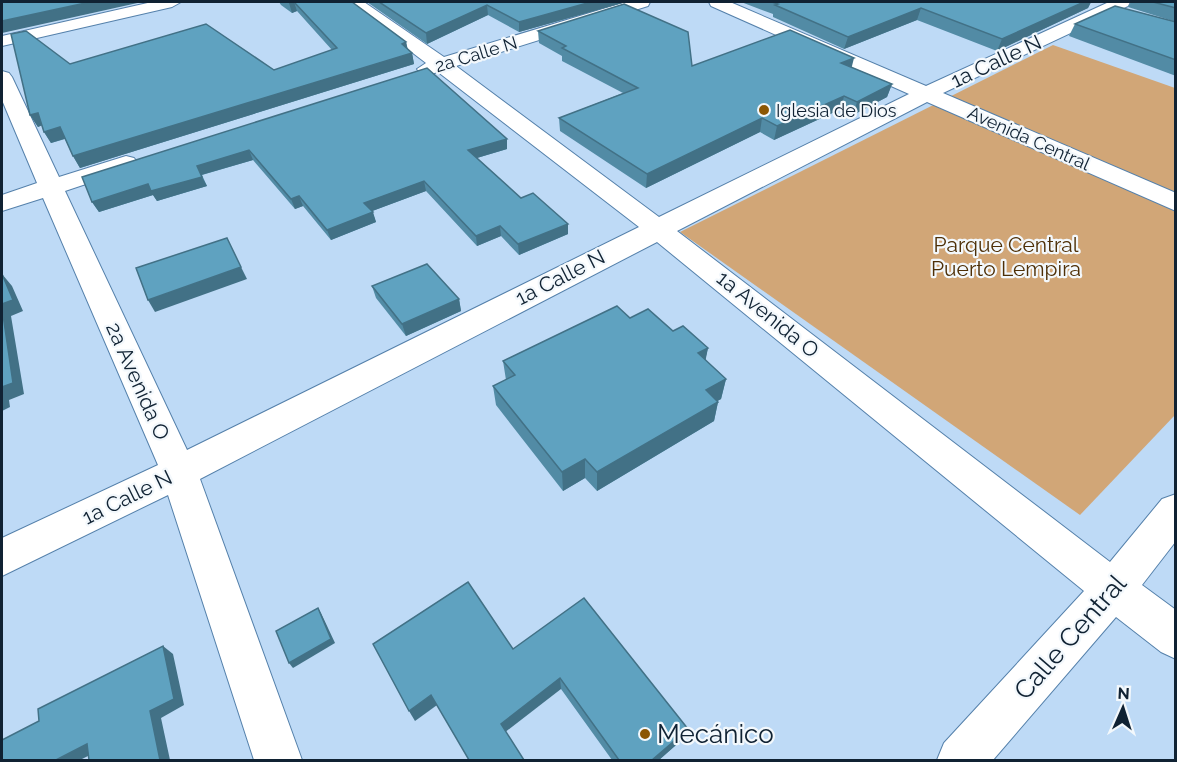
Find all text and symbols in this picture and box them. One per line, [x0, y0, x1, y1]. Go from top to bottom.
street label: 1a Calle N [947, 29, 1045, 93]
street label: 2a Calle N [432, 32, 520, 76]
place label: Iglesia de Dios [776, 100, 897, 121]
street label: Avenida Central [965, 102, 1094, 174]
marker: Iglesia de Dios [757, 103, 771, 117]
park label: Parque Central Puerto Lempira [931, 232, 1081, 281]
street label: 1a Calle N [511, 244, 609, 310]
street label: 1a Avenida O [712, 265, 824, 363]
street label: 2a Avenida O [101, 318, 175, 444]
street label: 1a Calle N [78, 465, 176, 529]
street label: Calle Central [1008, 568, 1133, 705]
north arrow [1093, 678, 1153, 738]
text: N [1117, 684, 1130, 703]
place label: Mecánico [657, 719, 774, 749]
marker: Mecánico [638, 727, 652, 741]

